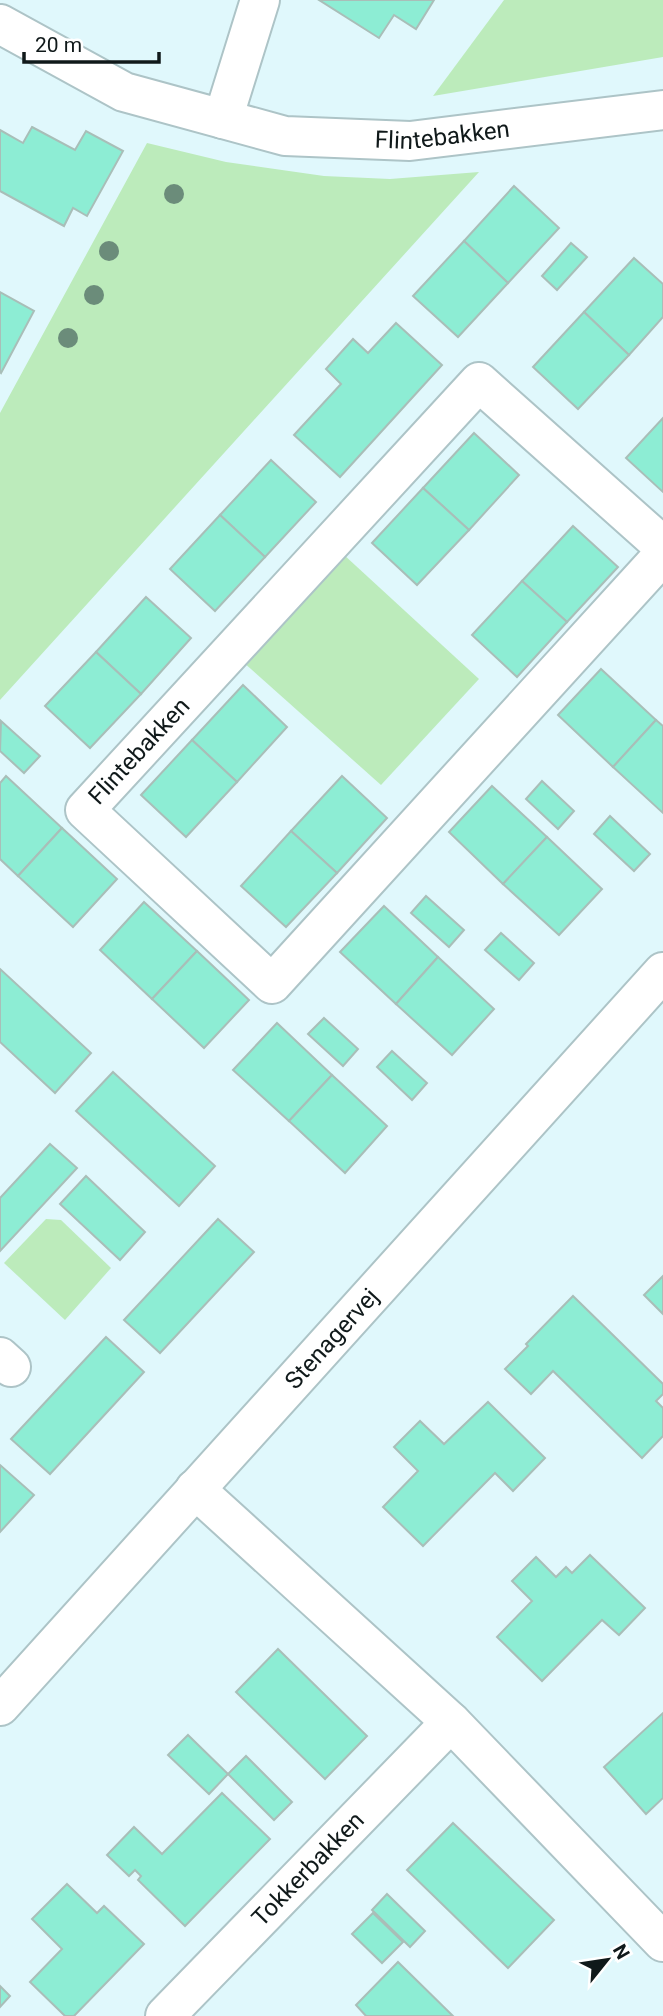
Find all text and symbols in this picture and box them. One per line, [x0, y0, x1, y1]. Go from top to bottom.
scale bar [24, 21, 159, 65]
text: 20 m [35, 33, 82, 57]
street label: Flintebakken [374, 115, 511, 155]
street label: Flintebakken [83, 692, 195, 810]
street label: Stenagervej [279, 1283, 384, 1395]
street label: Tokkerbakken [246, 1806, 370, 1932]
north arrow [572, 1925, 642, 1995]
text: N [608, 1940, 635, 1963]

